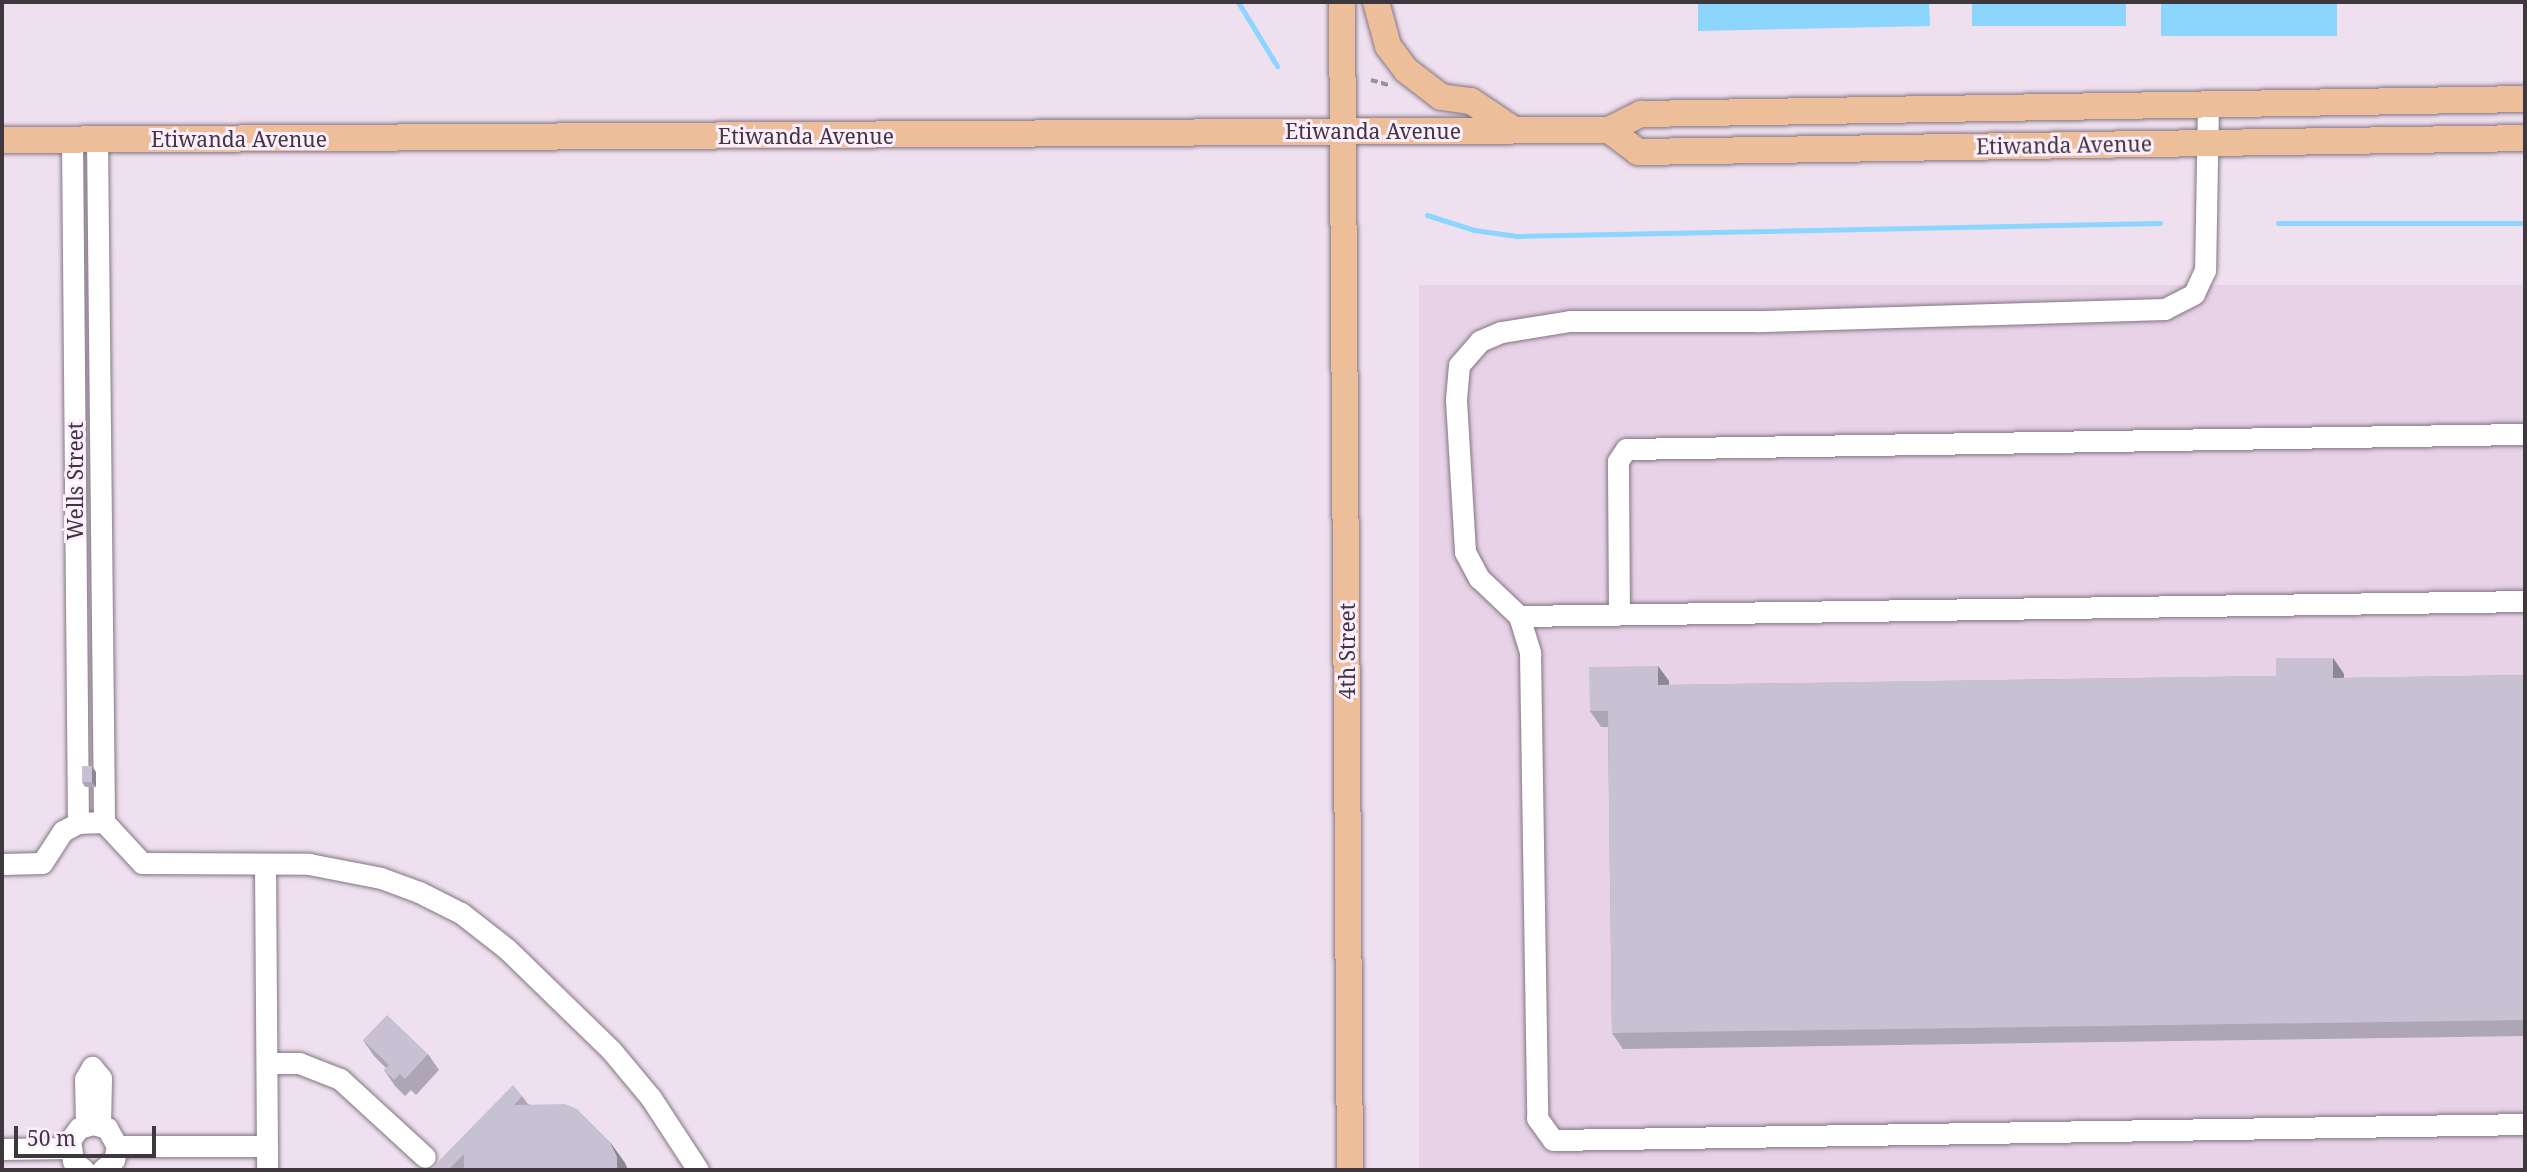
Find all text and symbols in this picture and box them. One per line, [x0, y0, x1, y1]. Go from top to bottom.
street label: Etiwanda Avenue [1285, 118, 1461, 144]
street label: Etiwanda Avenue [718, 123, 894, 149]
street label: Etiwanda Avenue [151, 126, 327, 152]
street label: Etiwanda Avenue [1976, 131, 2152, 159]
street label: Wells Street [62, 422, 88, 540]
street label: 4th Street [1334, 603, 1360, 699]
scale bar [18, 1112, 159, 1156]
text: 50 m [27, 1124, 76, 1152]

